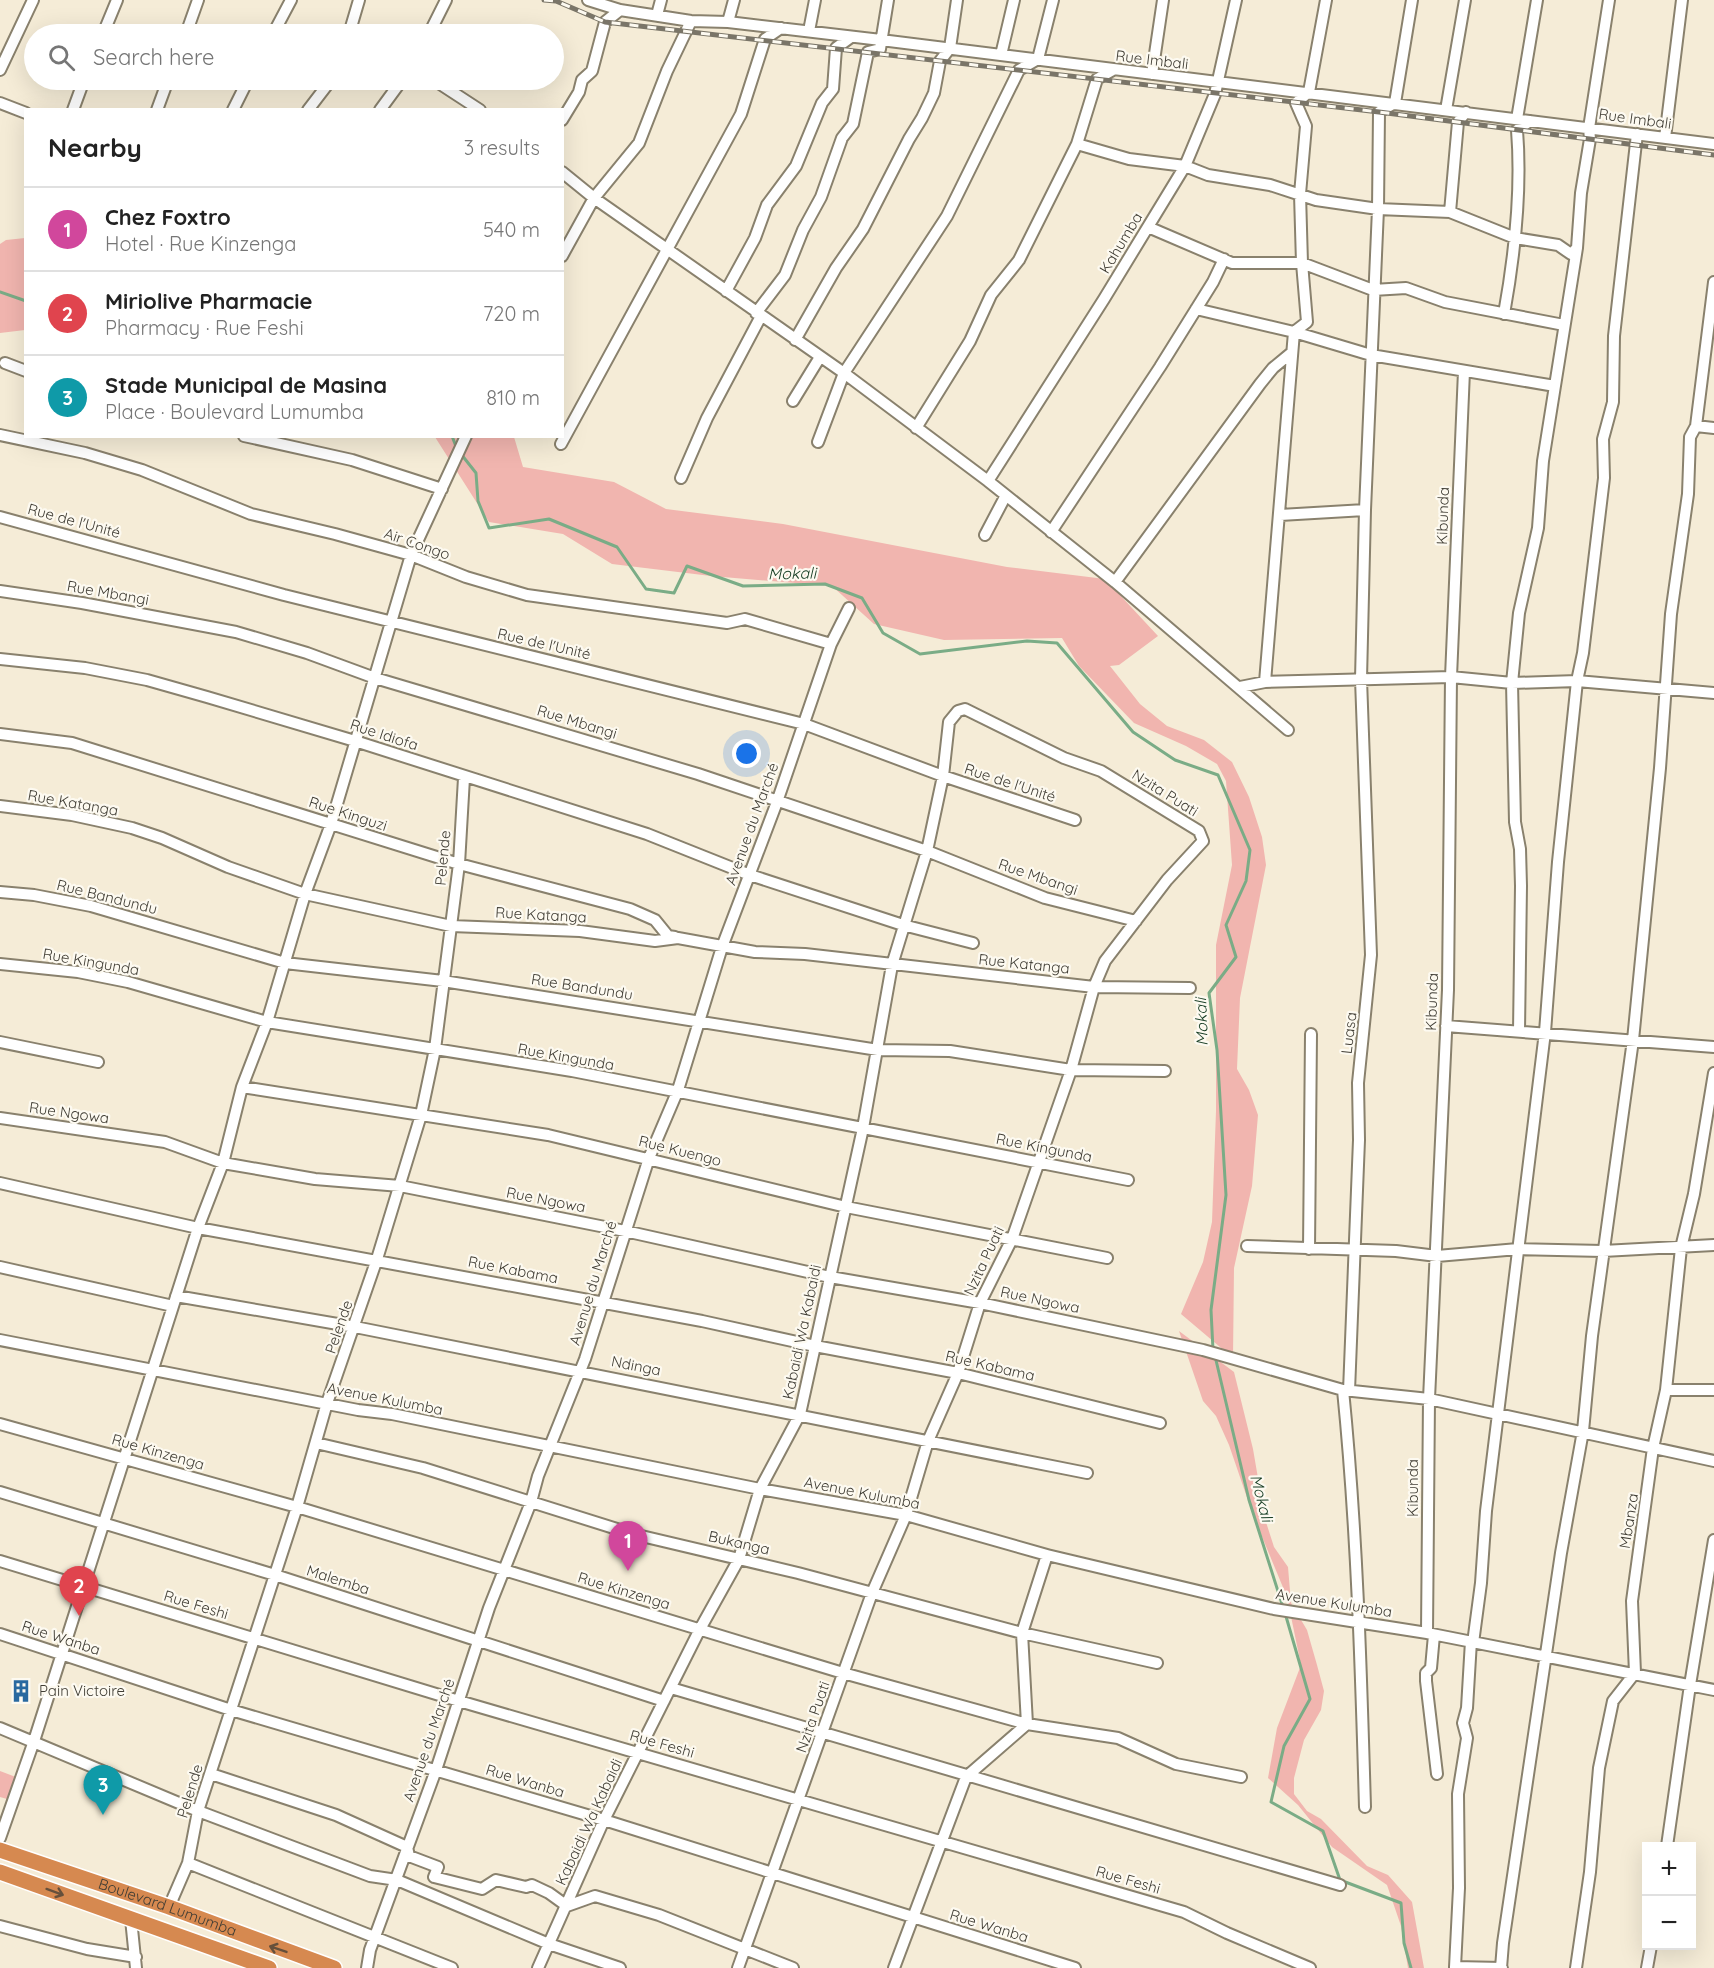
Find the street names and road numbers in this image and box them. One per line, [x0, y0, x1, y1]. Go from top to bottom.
street label: Rue Imbali [1115, 46, 1190, 73]
street label: Rue Imbali [1597, 104, 1673, 133]
street label: Kahumba [1095, 209, 1146, 277]
street label: Kibunda [1432, 487, 1453, 545]
street label: Rue de l'Unité [26, 499, 123, 542]
street label: Air Congo [382, 523, 453, 564]
street label: Rue Mbangi [66, 576, 151, 609]
street label: Rue de l'Unité [496, 624, 593, 663]
street label: Rue Mbangi [535, 700, 620, 743]
street label: Rue Idiofa [348, 715, 421, 754]
street label: Rue de l'Unité [962, 759, 1058, 806]
street label: Avenue du Marché [721, 760, 783, 888]
street label: Nzita Puati [1129, 765, 1202, 820]
street label: Rue Katanga [26, 785, 120, 820]
street label: Rue Kinguzi [307, 792, 390, 835]
street label: Pelende [431, 830, 454, 886]
street label: Rue Mbangi [996, 854, 1080, 899]
street label: Rue Bandundu [55, 875, 159, 918]
street label: Rue Katanga [495, 903, 587, 926]
street label: Rue Kingunda [41, 944, 141, 979]
street label: Rue Katanga [978, 949, 1071, 978]
street label: Rue Bandundu [530, 969, 634, 1004]
street label: Kibunda [1421, 973, 1442, 1031]
street label: Luasa [1337, 1011, 1360, 1055]
street label: Rue Kingunda [516, 1039, 616, 1074]
street label: Rue Ngowa [28, 1097, 110, 1128]
street label: Rue Kingunda [994, 1129, 1094, 1166]
street label: Rue Kuengo [637, 1131, 724, 1170]
street label: Rue Ngowa [505, 1183, 587, 1217]
street label: Avenue du Marché [565, 1218, 620, 1347]
street label: Nzita Puati [959, 1223, 1008, 1299]
street label: Rue Kabama [467, 1251, 560, 1288]
street label: Kabaidi Wa Kabaidi [778, 1263, 825, 1401]
street label: Rue Ngowa [999, 1282, 1081, 1317]
street label: Pelende [321, 1298, 357, 1356]
street label: Rue Kabama [944, 1346, 1037, 1385]
street label: Ndinga [610, 1351, 663, 1380]
street label: Avenue Kulumba [326, 1378, 445, 1419]
street label: Rue Kinzenga [110, 1429, 207, 1474]
street label: Kibunda [1403, 1459, 1422, 1517]
street label: Avenue Kulumba [803, 1472, 922, 1513]
street label: Mbanza [1615, 1492, 1642, 1550]
street label: Bukanga [707, 1526, 772, 1559]
street label: Malemba [304, 1560, 372, 1599]
street label: Rue Kinzenga [576, 1567, 673, 1614]
street label: Avenue Kulumba [1274, 1584, 1394, 1621]
street label: Rue Feshi [162, 1586, 231, 1623]
street label: Rue Wanba [20, 1616, 103, 1659]
street label: Avenue du Marché [399, 1676, 459, 1804]
street label: Nzita Puati [791, 1679, 834, 1755]
street label: Rue Feshi [628, 1725, 697, 1762]
street label: Kabaidi Wa Kabaidi [551, 1755, 626, 1888]
street label: Rue Wanba [483, 1760, 567, 1801]
street label: Pelende [172, 1762, 207, 1820]
street label: Rue Feshi [1094, 1861, 1163, 1898]
street label: Boulevard Lumumba [96, 1874, 239, 1940]
street label: Rue Wanba [947, 1905, 1031, 1946]

